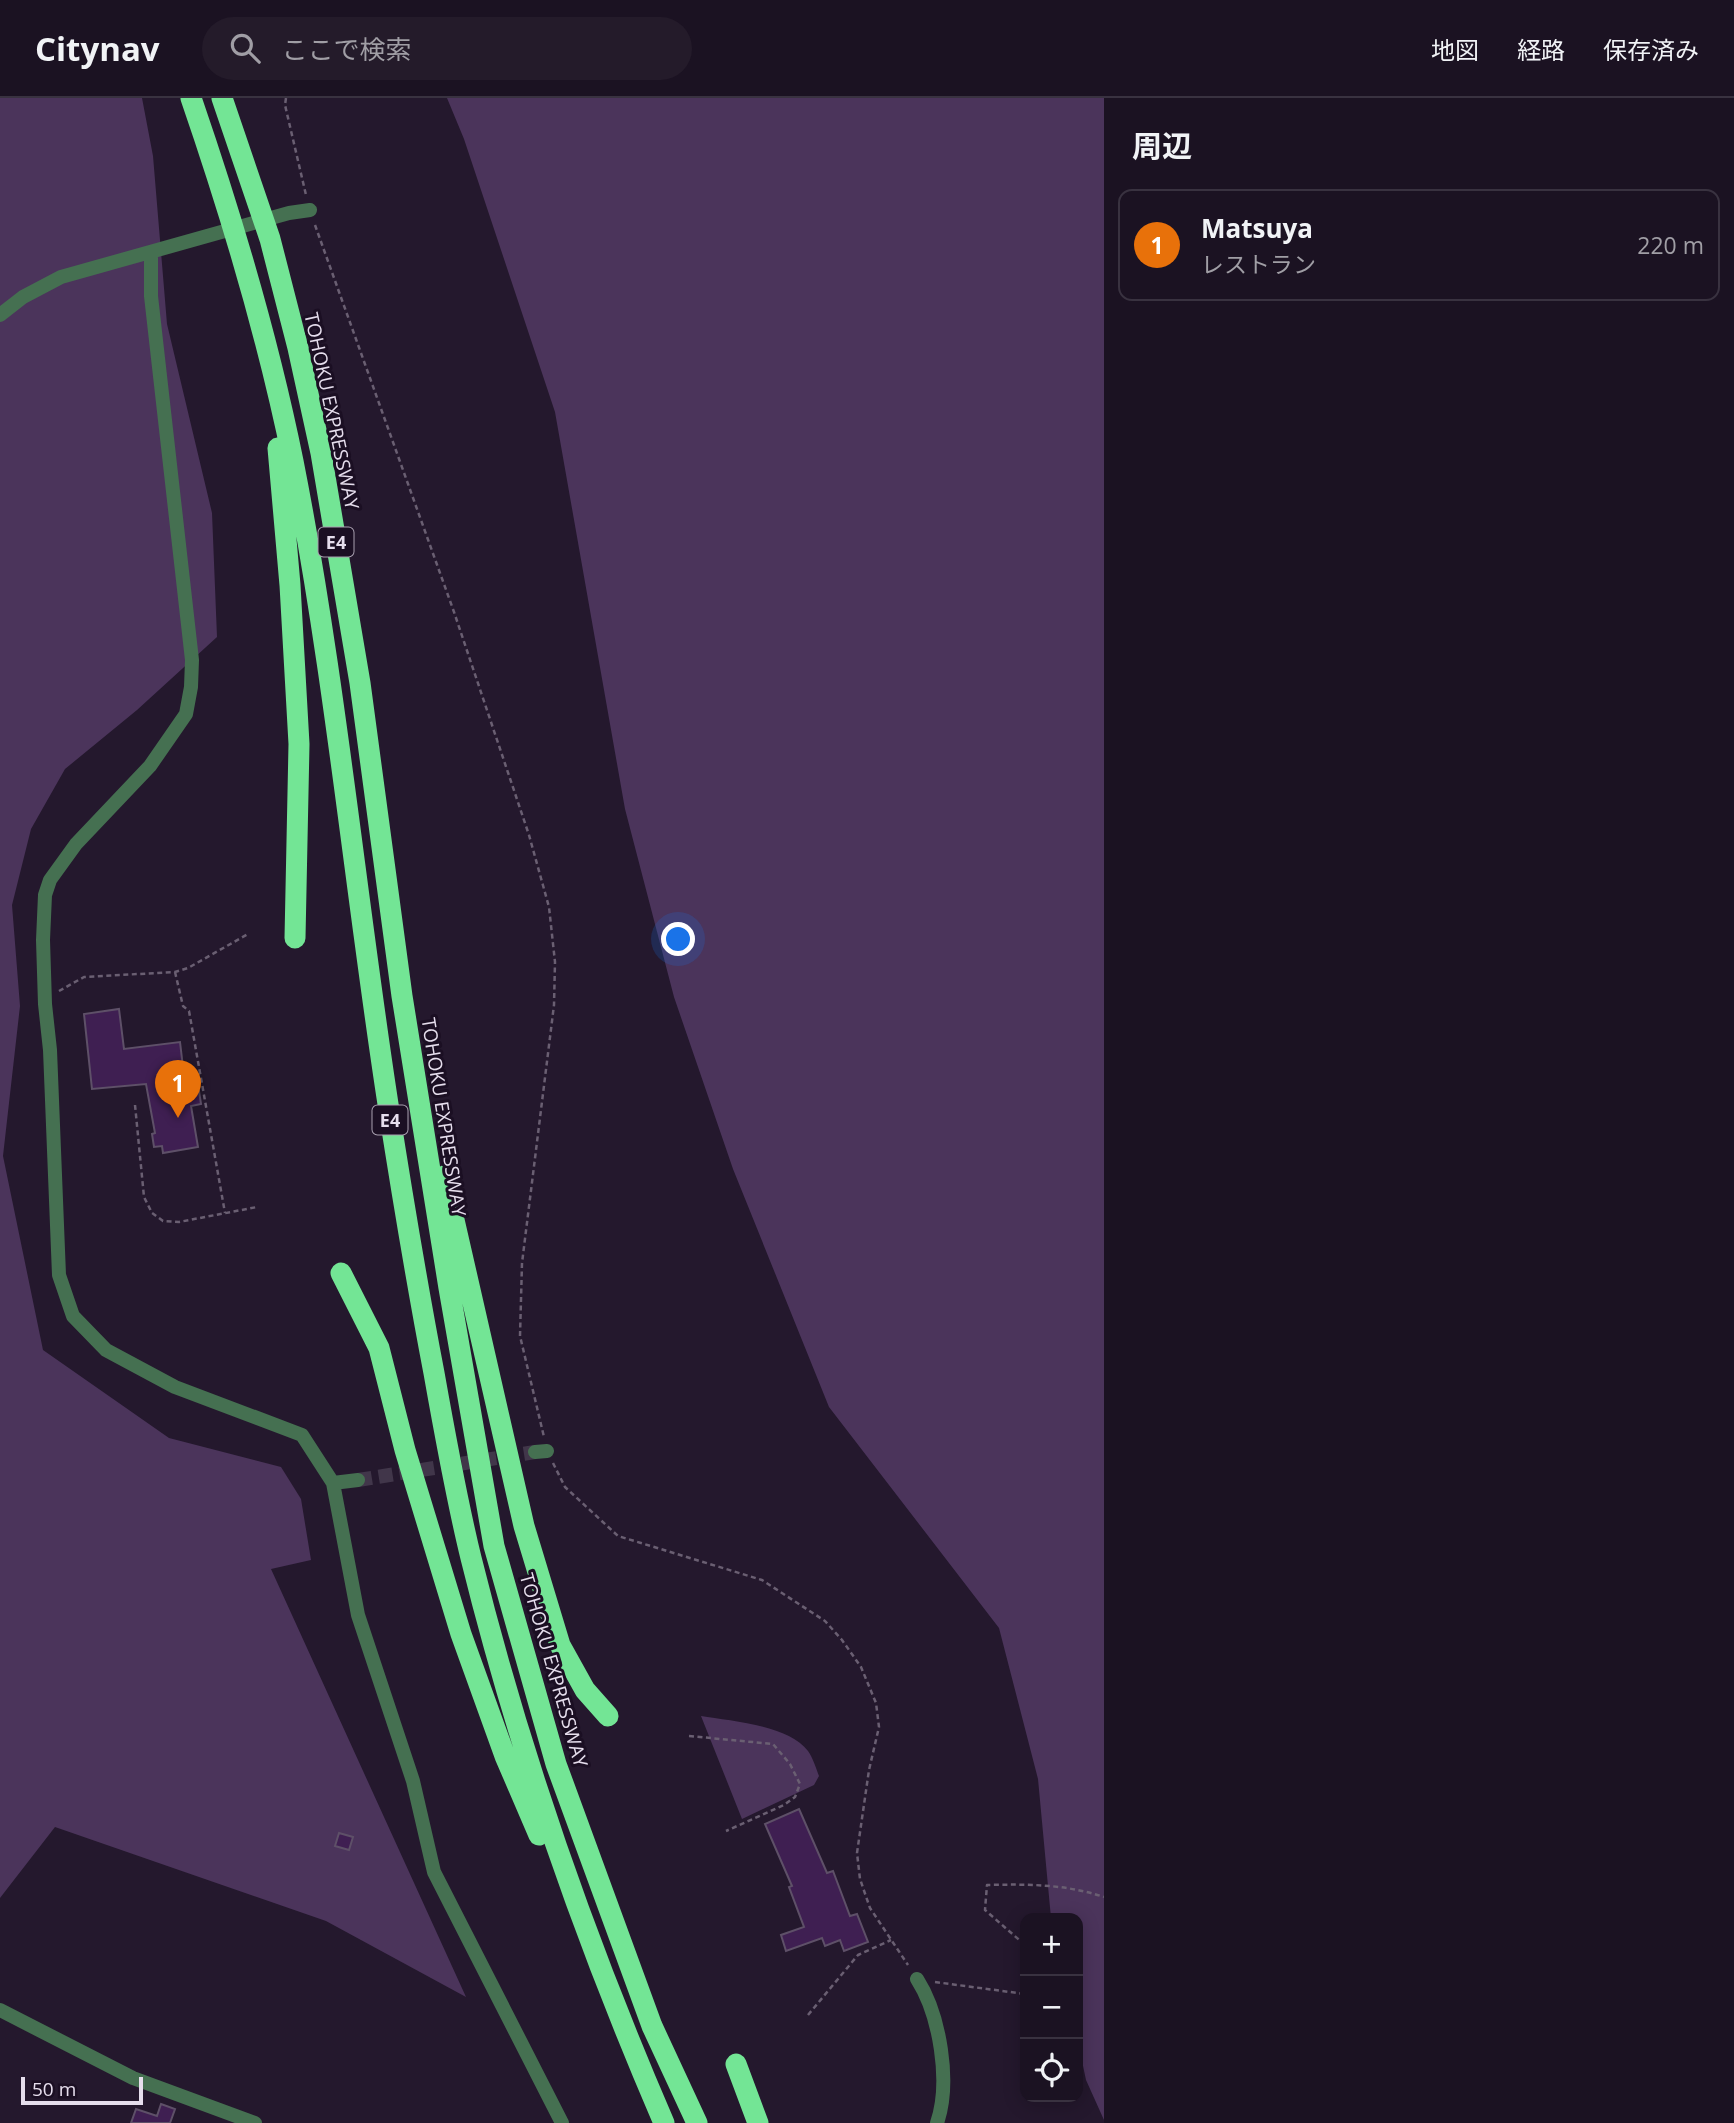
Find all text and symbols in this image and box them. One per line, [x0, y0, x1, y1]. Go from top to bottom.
search box [202, 17, 692, 80]
text: Citynav [35, 26, 160, 71]
icon: search [226, 29, 264, 67]
text: ここで検索 [282, 31, 412, 67]
text: 地図 [1431, 33, 1479, 66]
text: 経路 [1517, 33, 1565, 66]
text: 保存済み [1603, 33, 1699, 66]
text: 周辺 [1132, 125, 1192, 166]
text: Matsuya [1201, 210, 1313, 246]
text: 1 [1150, 229, 1164, 261]
text: 220 m [1637, 229, 1704, 261]
text: レストラン [1201, 248, 1316, 280]
street label: TOHOKU EXPRESSWAY [298, 310, 366, 512]
road number: E4 [318, 528, 354, 556]
your location [661, 922, 695, 956]
street label: TOHOKU EXPRESSWAY [415, 1016, 473, 1219]
pin: 1 [155, 1060, 201, 1118]
road number: E4 [372, 1105, 408, 1134]
street label: TOHOKU EXPRESSWAY [514, 1570, 594, 1770]
map controls [1020, 1913, 1083, 2102]
button: + [1020, 1913, 1083, 1976]
button: − [1020, 1976, 1083, 2039]
button: locate [1020, 2039, 1083, 2102]
scale bar [21, 2074, 144, 2106]
text: 50 m [32, 2076, 76, 2102]

